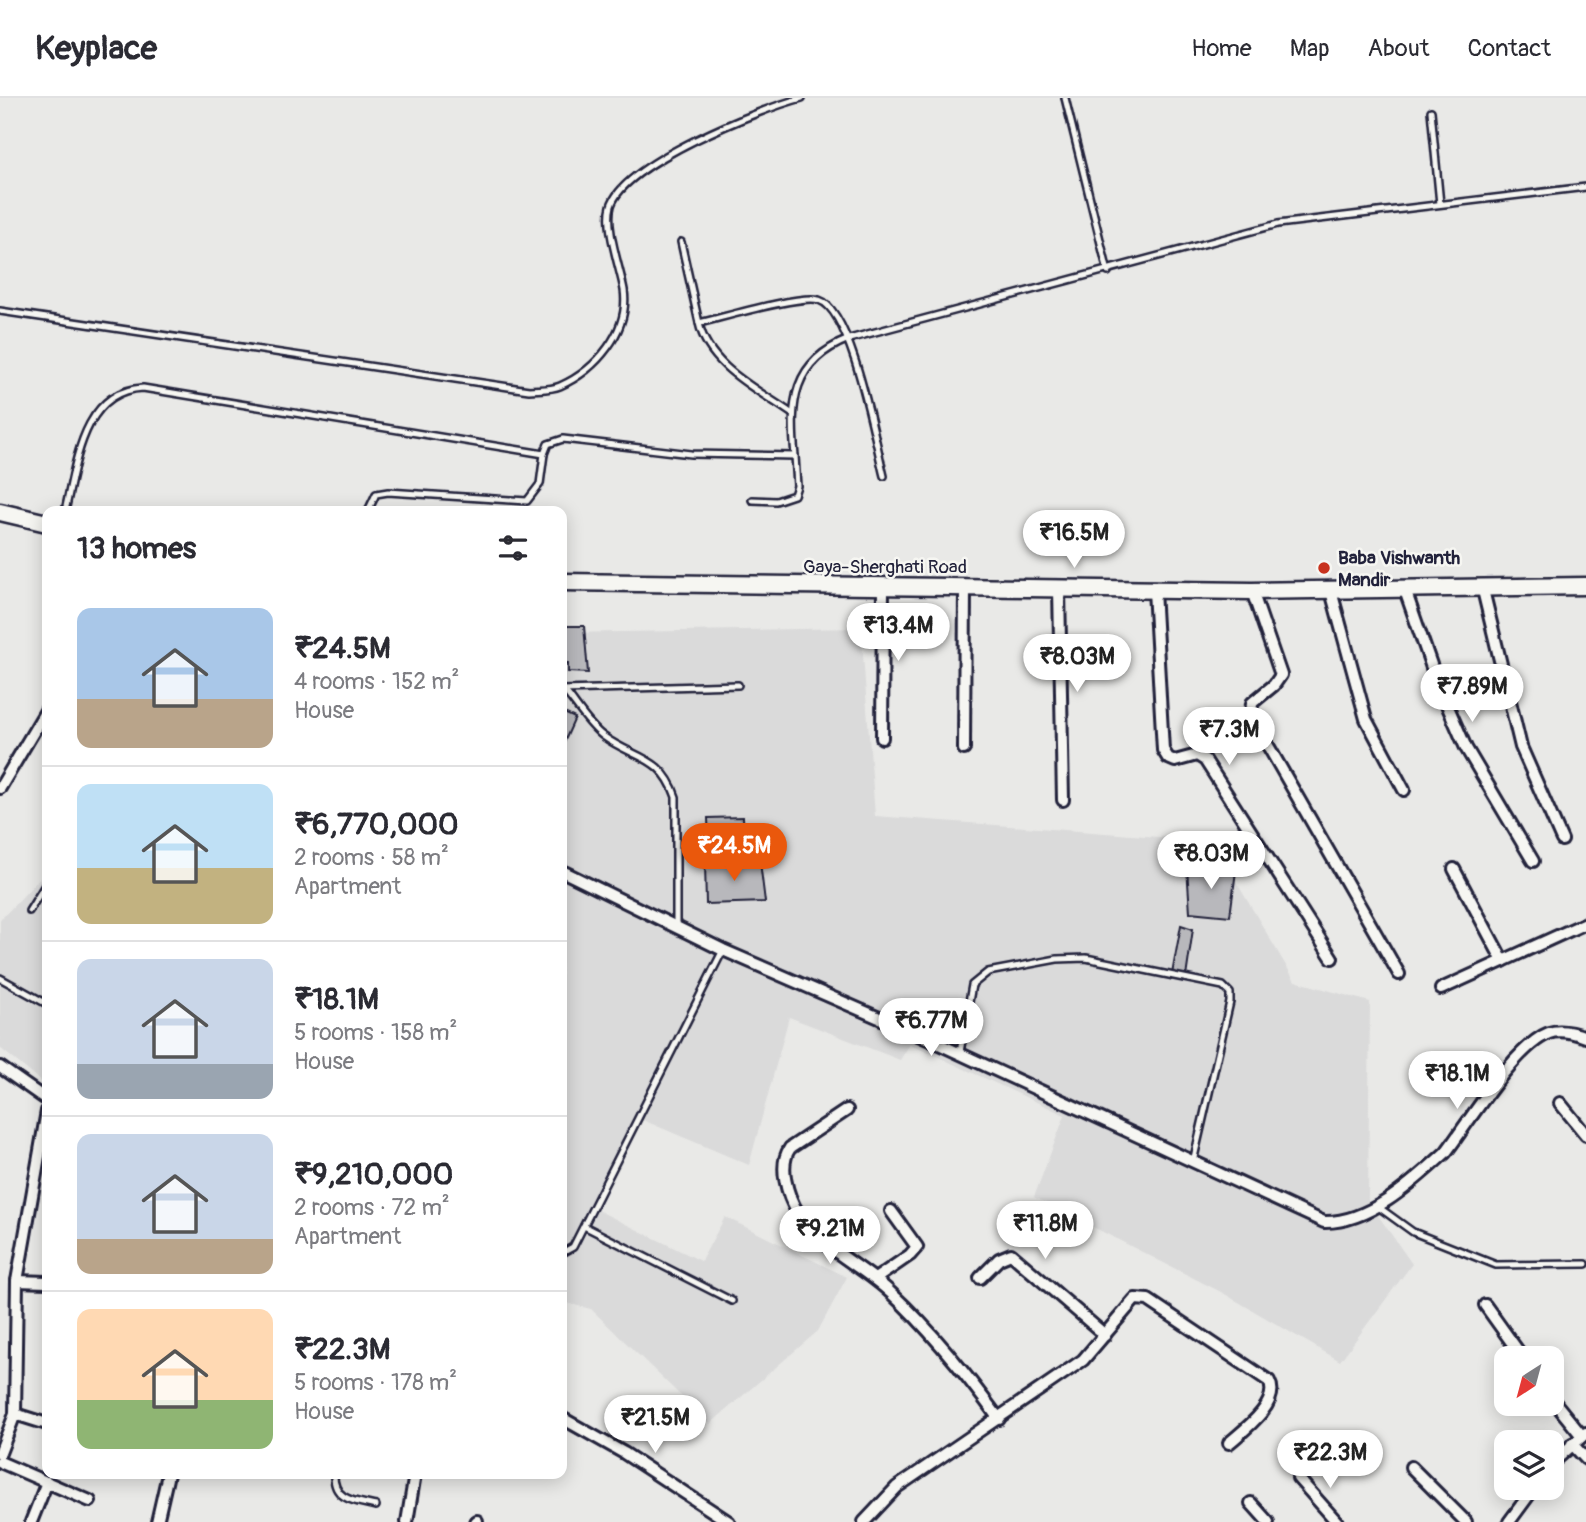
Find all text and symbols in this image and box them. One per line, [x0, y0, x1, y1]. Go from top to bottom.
text: Keyplace [35, 28, 157, 69]
text: Home [1191, 34, 1252, 63]
text: Map [1290, 34, 1330, 63]
text: About [1368, 34, 1430, 63]
text: Contact [1468, 34, 1551, 63]
pin: ₹16.5M [1017, 510, 1131, 570]
text: ₹16.5M [1039, 518, 1109, 547]
icon: filters [494, 529, 532, 567]
text: 13 homes [77, 530, 196, 567]
place label: Baba Vishwanth Mandir [1338, 546, 1460, 592]
street label: Gaya-Sherghati Road [803, 555, 967, 579]
marker: Baba Vishwanth Mandir [1316, 560, 1332, 576]
pin: ₹13.4M [841, 603, 955, 663]
text: ₹13.4M [863, 611, 933, 640]
text: ₹24.5M [294, 630, 391, 667]
pin: ₹8.03M [1020, 634, 1134, 694]
icon: home [133, 636, 217, 720]
text: ₹8.03M [1039, 642, 1115, 671]
pin: ₹7.89M [1415, 664, 1529, 724]
text: 4 rooms · 152 m² [294, 667, 460, 696]
text: ₹7.89M [1436, 672, 1508, 701]
text: House [294, 696, 354, 725]
pin: ₹7.3M [1180, 708, 1278, 767]
text: ₹7.3M [1199, 715, 1259, 744]
text: ₹6,770,000 [294, 806, 458, 843]
icon: home [133, 812, 217, 896]
pin: ₹24.5M [677, 824, 791, 883]
text: ₹24.5M [697, 831, 771, 860]
pin: ₹8.03M [1154, 832, 1268, 891]
text: ₹8.03M [1173, 839, 1249, 868]
text: 2 rooms · 58 m² [294, 843, 449, 872]
text: Apartment [294, 872, 401, 901]
text: ₹18.1M [294, 981, 379, 1018]
icon: home [133, 987, 217, 1071]
pin: ₹6.77M [874, 998, 988, 1058]
text: ₹6.77M [894, 1006, 968, 1035]
text: 5 rooms · 158 m² [294, 1018, 457, 1047]
text: House [294, 1047, 354, 1076]
pin: ₹18.1M [1400, 1052, 1514, 1111]
text: ₹18.1M [1425, 1059, 1489, 1088]
text: ₹9,210,000 [294, 1156, 453, 1193]
icon: home [133, 1162, 217, 1246]
text: 2 rooms · 72 m² [294, 1193, 450, 1222]
pin: ₹11.8M [988, 1202, 1102, 1261]
pin: ₹9.21M [773, 1206, 887, 1266]
text: ₹11.8M [1013, 1209, 1077, 1238]
text: ₹9.21M [795, 1214, 865, 1243]
text: Apartment [294, 1222, 401, 1251]
text: ₹22.3M [294, 1331, 390, 1368]
icon: home [133, 1337, 217, 1421]
north arrow [1494, 1346, 1564, 1416]
map controls [1494, 1346, 1564, 1500]
text: 5 rooms · 178 m² [294, 1368, 457, 1397]
pin: ₹21.5M [598, 1396, 712, 1455]
text: House [294, 1397, 354, 1426]
text: ₹21.5M [620, 1403, 690, 1432]
pin: ₹22.3M [1273, 1430, 1387, 1490]
button: layers [1494, 1430, 1564, 1500]
text: ₹22.3M [1293, 1438, 1367, 1467]

